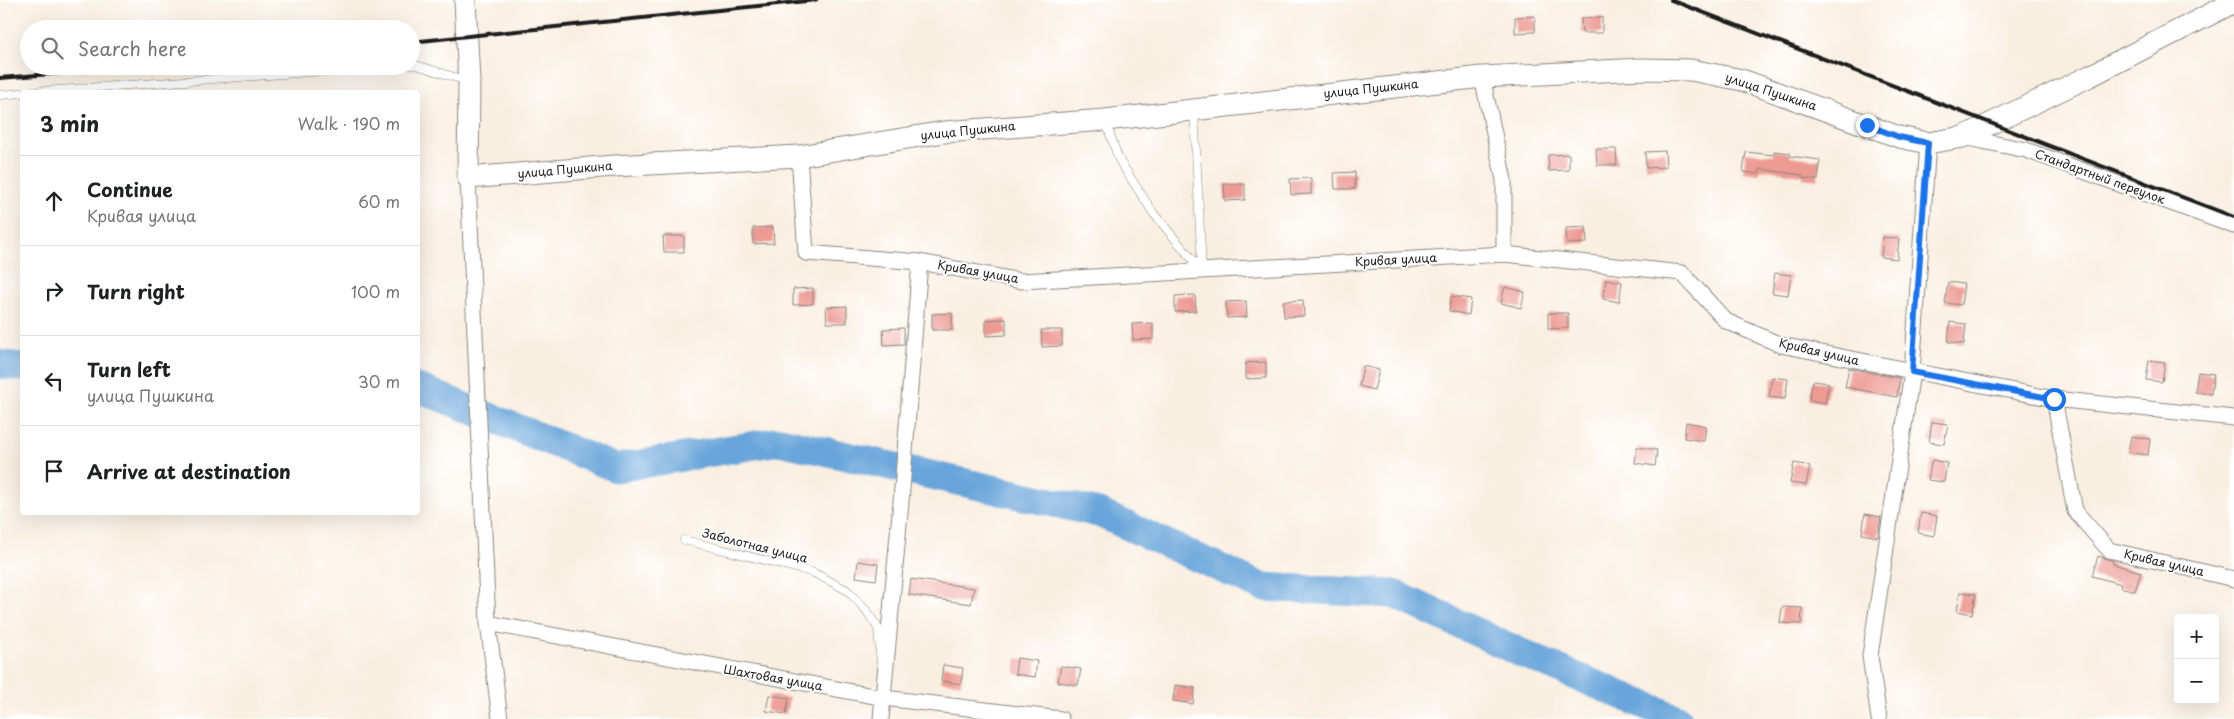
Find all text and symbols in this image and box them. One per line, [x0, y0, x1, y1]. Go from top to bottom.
search box [20, 20, 420, 75]
icon: search [38, 34, 66, 62]
text: Search here [78, 34, 187, 62]
street label: улица Пушкина [1723, 68, 1820, 114]
street label: улица Пушкина [1323, 74, 1420, 102]
text: 3 min [40, 107, 99, 139]
text: Walk · 190 m [298, 111, 400, 135]
route end [1856, 114, 1879, 137]
street label: улица Пушкина [920, 116, 1017, 144]
street label: Стандартный переулок [2033, 144, 2169, 208]
street label: улица Пушкина [517, 156, 614, 182]
text: Continue [87, 175, 173, 203]
icon: ahead [40, 187, 68, 215]
text: 60 m [358, 189, 400, 213]
text: Кривая улица [87, 203, 196, 227]
street label: Кривая улица [1355, 248, 1438, 270]
street label: Кривая улица [936, 255, 1020, 287]
icon: right [40, 277, 68, 305]
text: Turn right [87, 277, 185, 305]
text: 100 m [351, 279, 400, 303]
street label: Кривая улица [1777, 333, 1862, 369]
text: Turn left [87, 355, 171, 383]
icon: left [40, 367, 68, 395]
text: 30 m [358, 369, 400, 393]
text: улица Пушкина [87, 383, 214, 407]
route start [2043, 388, 2066, 411]
icon: arrive [40, 457, 68, 485]
text: Arrive at destination [87, 457, 291, 485]
street label: Заболотная улица [700, 523, 810, 567]
street label: Кривая улица [2122, 544, 2207, 580]
map controls [2174, 614, 2219, 704]
button: + [2174, 614, 2219, 659]
street label: Шахтовая улица [722, 659, 824, 695]
button: − [2174, 659, 2219, 704]

